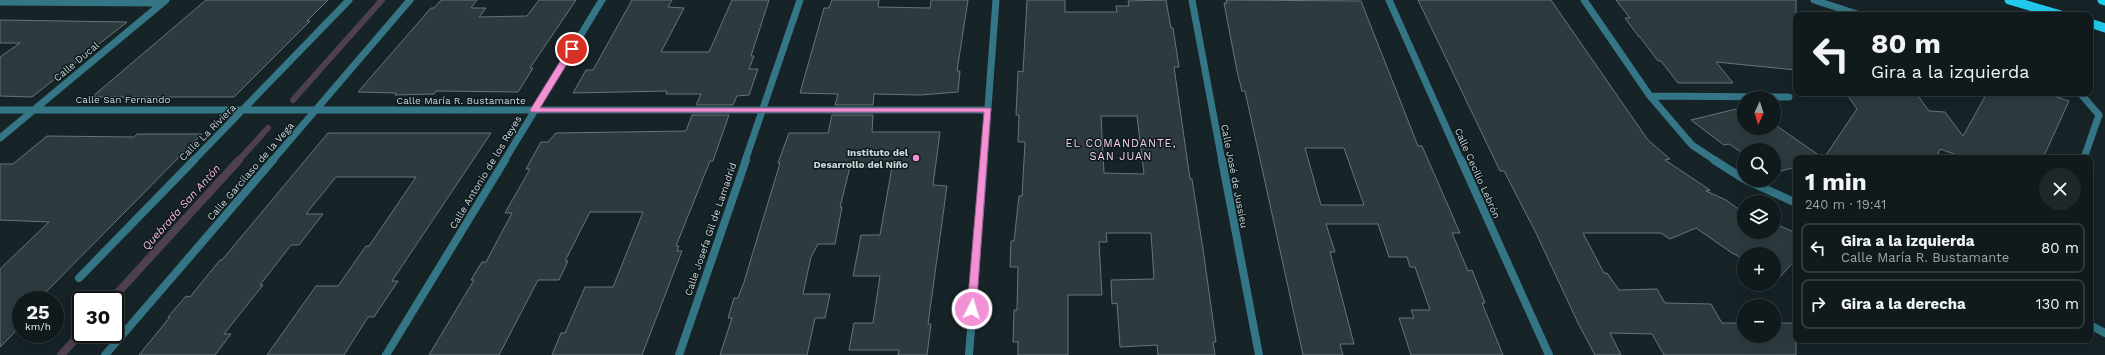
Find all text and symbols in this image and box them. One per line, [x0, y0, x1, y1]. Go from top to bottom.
text: 80 m [1871, 27, 1941, 60]
icon: left [1805, 28, 1857, 80]
pin [555, 32, 589, 66]
icon: arrive [561, 38, 583, 60]
street label: Calle Ducal [52, 39, 101, 83]
text: Gira a la izquierda [1871, 61, 2030, 82]
north arrow [1737, 91, 1781, 135]
map controls [1737, 91, 1781, 343]
street label: Calle San Fernando [75, 94, 171, 105]
street label: Calle María R. Bustamante [396, 95, 526, 106]
street label: Calle La Riviera [177, 102, 238, 163]
street label: Calle Antonio de los Reyes [447, 114, 524, 231]
street label: Calle Garcilaso de la Vega [205, 120, 296, 223]
street label: Calle José de Jussieu [1219, 123, 1250, 229]
street label: Calle Cecilio Lebrón [1453, 126, 1502, 220]
district label: EL COMANDANTE, SAN JUAN [1065, 137, 1177, 163]
button: search [1737, 143, 1781, 187]
place label: Instituto del Desarrollo del Niño [813, 147, 909, 170]
marker: Instituto del Desarrollo del Niño [911, 153, 921, 163]
street label: Calle Josefa Gil de Lamadrid [682, 161, 738, 297]
water label: Quebrada San Antón [139, 162, 223, 253]
text: 1 min [1805, 168, 1867, 196]
button: close [2039, 168, 2081, 210]
button: layers [1737, 195, 1781, 239]
text: 240 m · 19:41 [1805, 197, 1886, 212]
text: Gira a la izquierda [1841, 232, 1974, 250]
icon: left [1807, 237, 1829, 259]
text: 80 m [2041, 239, 2079, 257]
button: + [1737, 247, 1781, 291]
text: Calle María R. Bustamante [1841, 250, 2009, 265]
position arrow [951, 288, 993, 330]
speed limit sign: 30 [72, 291, 124, 343]
icon: right [1807, 293, 1829, 315]
text: Gira a la derecha [1841, 295, 1966, 313]
text: 130 m [2036, 295, 2079, 313]
button: − [1737, 299, 1781, 343]
text: 25 [26, 300, 50, 324]
text: km/h [25, 321, 51, 332]

